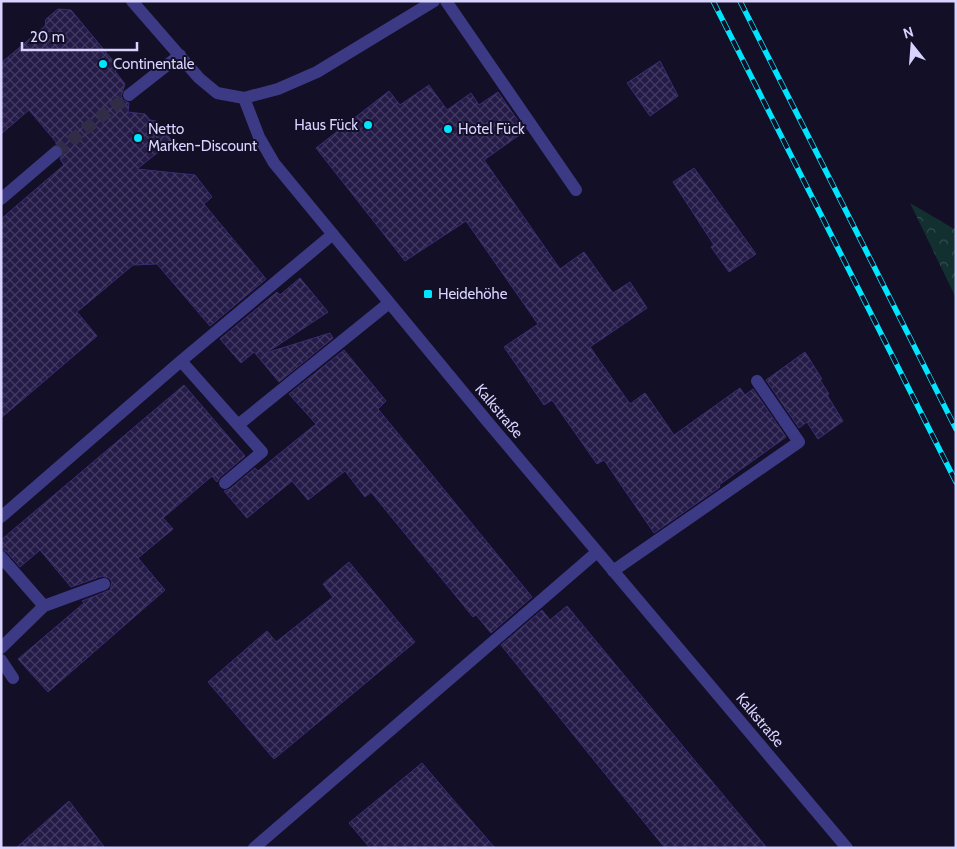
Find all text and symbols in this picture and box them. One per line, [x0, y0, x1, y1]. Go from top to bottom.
scale bar [22, 20, 138, 52]
north arrow [887, 20, 937, 70]
text: N [901, 23, 916, 43]
text: 20 m [30, 28, 65, 46]
place label: Continentale [113, 55, 195, 73]
marker: Continentale [97, 58, 109, 70]
place label: Haus Fück [294, 116, 358, 134]
marker: Haus Fück [362, 119, 374, 131]
place label: Netto Marken-Discount [148, 120, 257, 155]
place label: Hotel Fück [458, 120, 525, 138]
marker: Hotel Fück [442, 123, 454, 135]
marker: Netto Marken-Discount [132, 132, 144, 144]
place label: Heidehöhe [438, 285, 508, 303]
marker: Heidehöhe [422, 288, 434, 300]
street label: Kalkstraße [471, 380, 527, 442]
street label: Kalkstraße [732, 689, 788, 751]

